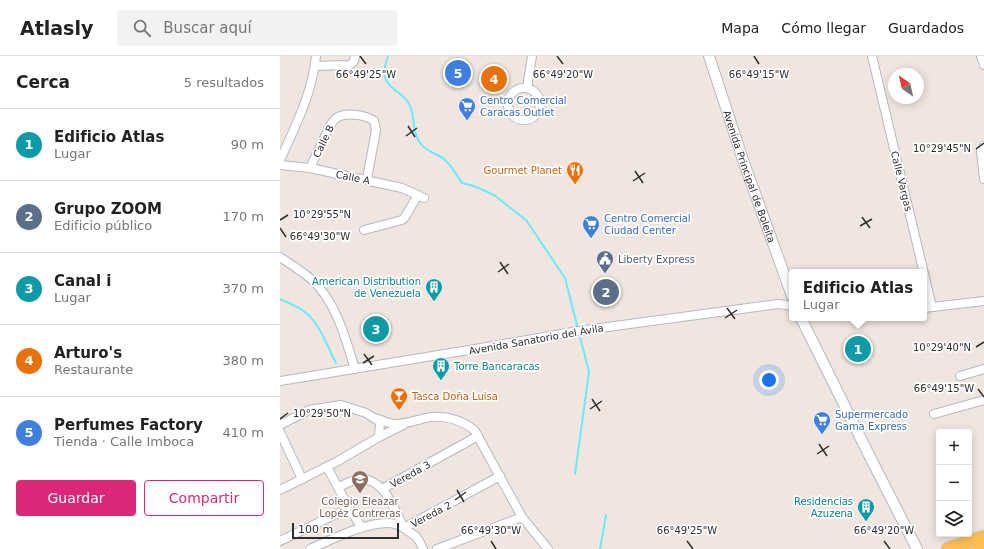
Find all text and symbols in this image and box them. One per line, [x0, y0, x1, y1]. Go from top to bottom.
search box [117, 10, 397, 46]
text: Atlasly [20, 17, 93, 39]
icon: search [131, 17, 153, 39]
text: Buscar aquí [163, 19, 252, 37]
text: Mapa [721, 20, 759, 36]
text: Cómo llegar [781, 20, 866, 36]
text: Guardados [888, 20, 964, 36]
pin: 5 [445, 58, 471, 88]
pin: 4 [481, 64, 507, 94]
north arrow [888, 68, 924, 104]
text: 66°49'25"W [336, 69, 396, 80]
text: 66°49'20"W [533, 69, 593, 80]
text: 66°49'15"W [729, 69, 789, 80]
text: Cerca [16, 72, 70, 92]
text: 5 resultados [184, 75, 264, 90]
place label: Centro Comercial Caracas Outlet [480, 95, 567, 118]
supermarket icon: Centro Comercial Caracas Outlet [457, 96, 477, 121]
street label: Avenida Principal de Boleíta [721, 109, 777, 244]
street label: Calle B [311, 123, 336, 159]
text: Edificio Atlas [54, 128, 164, 146]
text: 1 [24, 137, 34, 152]
text: 90 m [231, 137, 264, 152]
text: 10°29'45"N [913, 143, 971, 154]
text: Lugar [54, 146, 91, 161]
street label: Calle Vargas [889, 150, 914, 212]
restaurant icon: Gourmet Planet [565, 160, 585, 185]
place label: Gourmet Planet [484, 165, 562, 176]
street label: Calle A [335, 169, 371, 186]
text: Grupo ZOOM [54, 200, 162, 218]
text: 2 [24, 209, 34, 224]
text: 170 m [222, 209, 264, 224]
text: 10°29'55"N [293, 209, 351, 220]
place label: Centro Comercial Ciudad Center [604, 213, 691, 236]
supermarket icon: Centro Comercial Ciudad Center [581, 214, 601, 239]
text: Edificio público [54, 218, 152, 233]
text: 66°49'30"W [290, 231, 350, 242]
public building icon: Liberty Express [595, 249, 615, 274]
place label: Liberty Express [618, 254, 695, 265]
popup [789, 269, 927, 321]
text: Canal i [54, 272, 111, 290]
place label: American Distribution de Venezuela [312, 276, 421, 299]
building icon: American Distribution de Venezuela [424, 277, 444, 302]
pin: 2 [593, 277, 619, 307]
text: Edificio Atlas [803, 279, 913, 297]
text: 3 [24, 281, 34, 296]
text: 370 m [222, 281, 264, 296]
text: Lugar [54, 290, 91, 305]
text: Lugar [803, 297, 840, 312]
pin: 3 [363, 314, 389, 344]
street label: Avenida Sanatorio del Ávila [468, 321, 604, 357]
pin: 1 [845, 334, 871, 364]
text: 10°29'40"N [913, 342, 971, 353]
text: Arturo's [54, 344, 122, 362]
text: 4 [24, 353, 34, 368]
text: 380 m [222, 353, 264, 368]
building icon: Torre Bancaracas [431, 356, 451, 381]
place label: Torre Bancaracas [453, 361, 540, 372]
text: Restaurante [54, 362, 133, 377]
your location [759, 370, 779, 390]
text: 66°49'15"W [914, 383, 974, 394]
bar icon: Tasca Doña Luisa [389, 386, 409, 411]
place label: Tasca Doña Luisa [411, 391, 498, 402]
text: 10°29'50"N [293, 408, 351, 419]
place label: Supermercado Gama Express [835, 409, 908, 432]
supermarket icon: Supermercado Gama Express [812, 410, 832, 435]
text: Perfumes Factory [54, 416, 203, 434]
text: 5 [24, 425, 34, 440]
text: 410 m [222, 425, 264, 440]
map controls [936, 429, 972, 537]
button: + [936, 429, 972, 465]
text: Tienda · Calle Imboca [54, 434, 194, 449]
street label: Vereda 3 [388, 459, 432, 490]
button: − [936, 465, 972, 501]
school or university icon: Colegio Eleazar Lopéz Contreras [350, 469, 370, 494]
button: Guardar [16, 480, 136, 516]
button: Compartir [144, 480, 264, 516]
place label: Colegio Eleazar Lopéz Contreras [319, 496, 401, 519]
place label: Residencias Azuzena [794, 496, 853, 519]
building icon: Residencias Azuzena [856, 497, 876, 522]
street label: Vereda 2 [409, 499, 453, 530]
button: layers [936, 501, 972, 537]
scale bar [292, 521, 399, 540]
text: 100 m [298, 523, 333, 536]
text: 66°49'30"W [461, 525, 521, 536]
text: 66°49'25"W [657, 525, 717, 536]
text: 66°49'20"W [854, 525, 914, 536]

